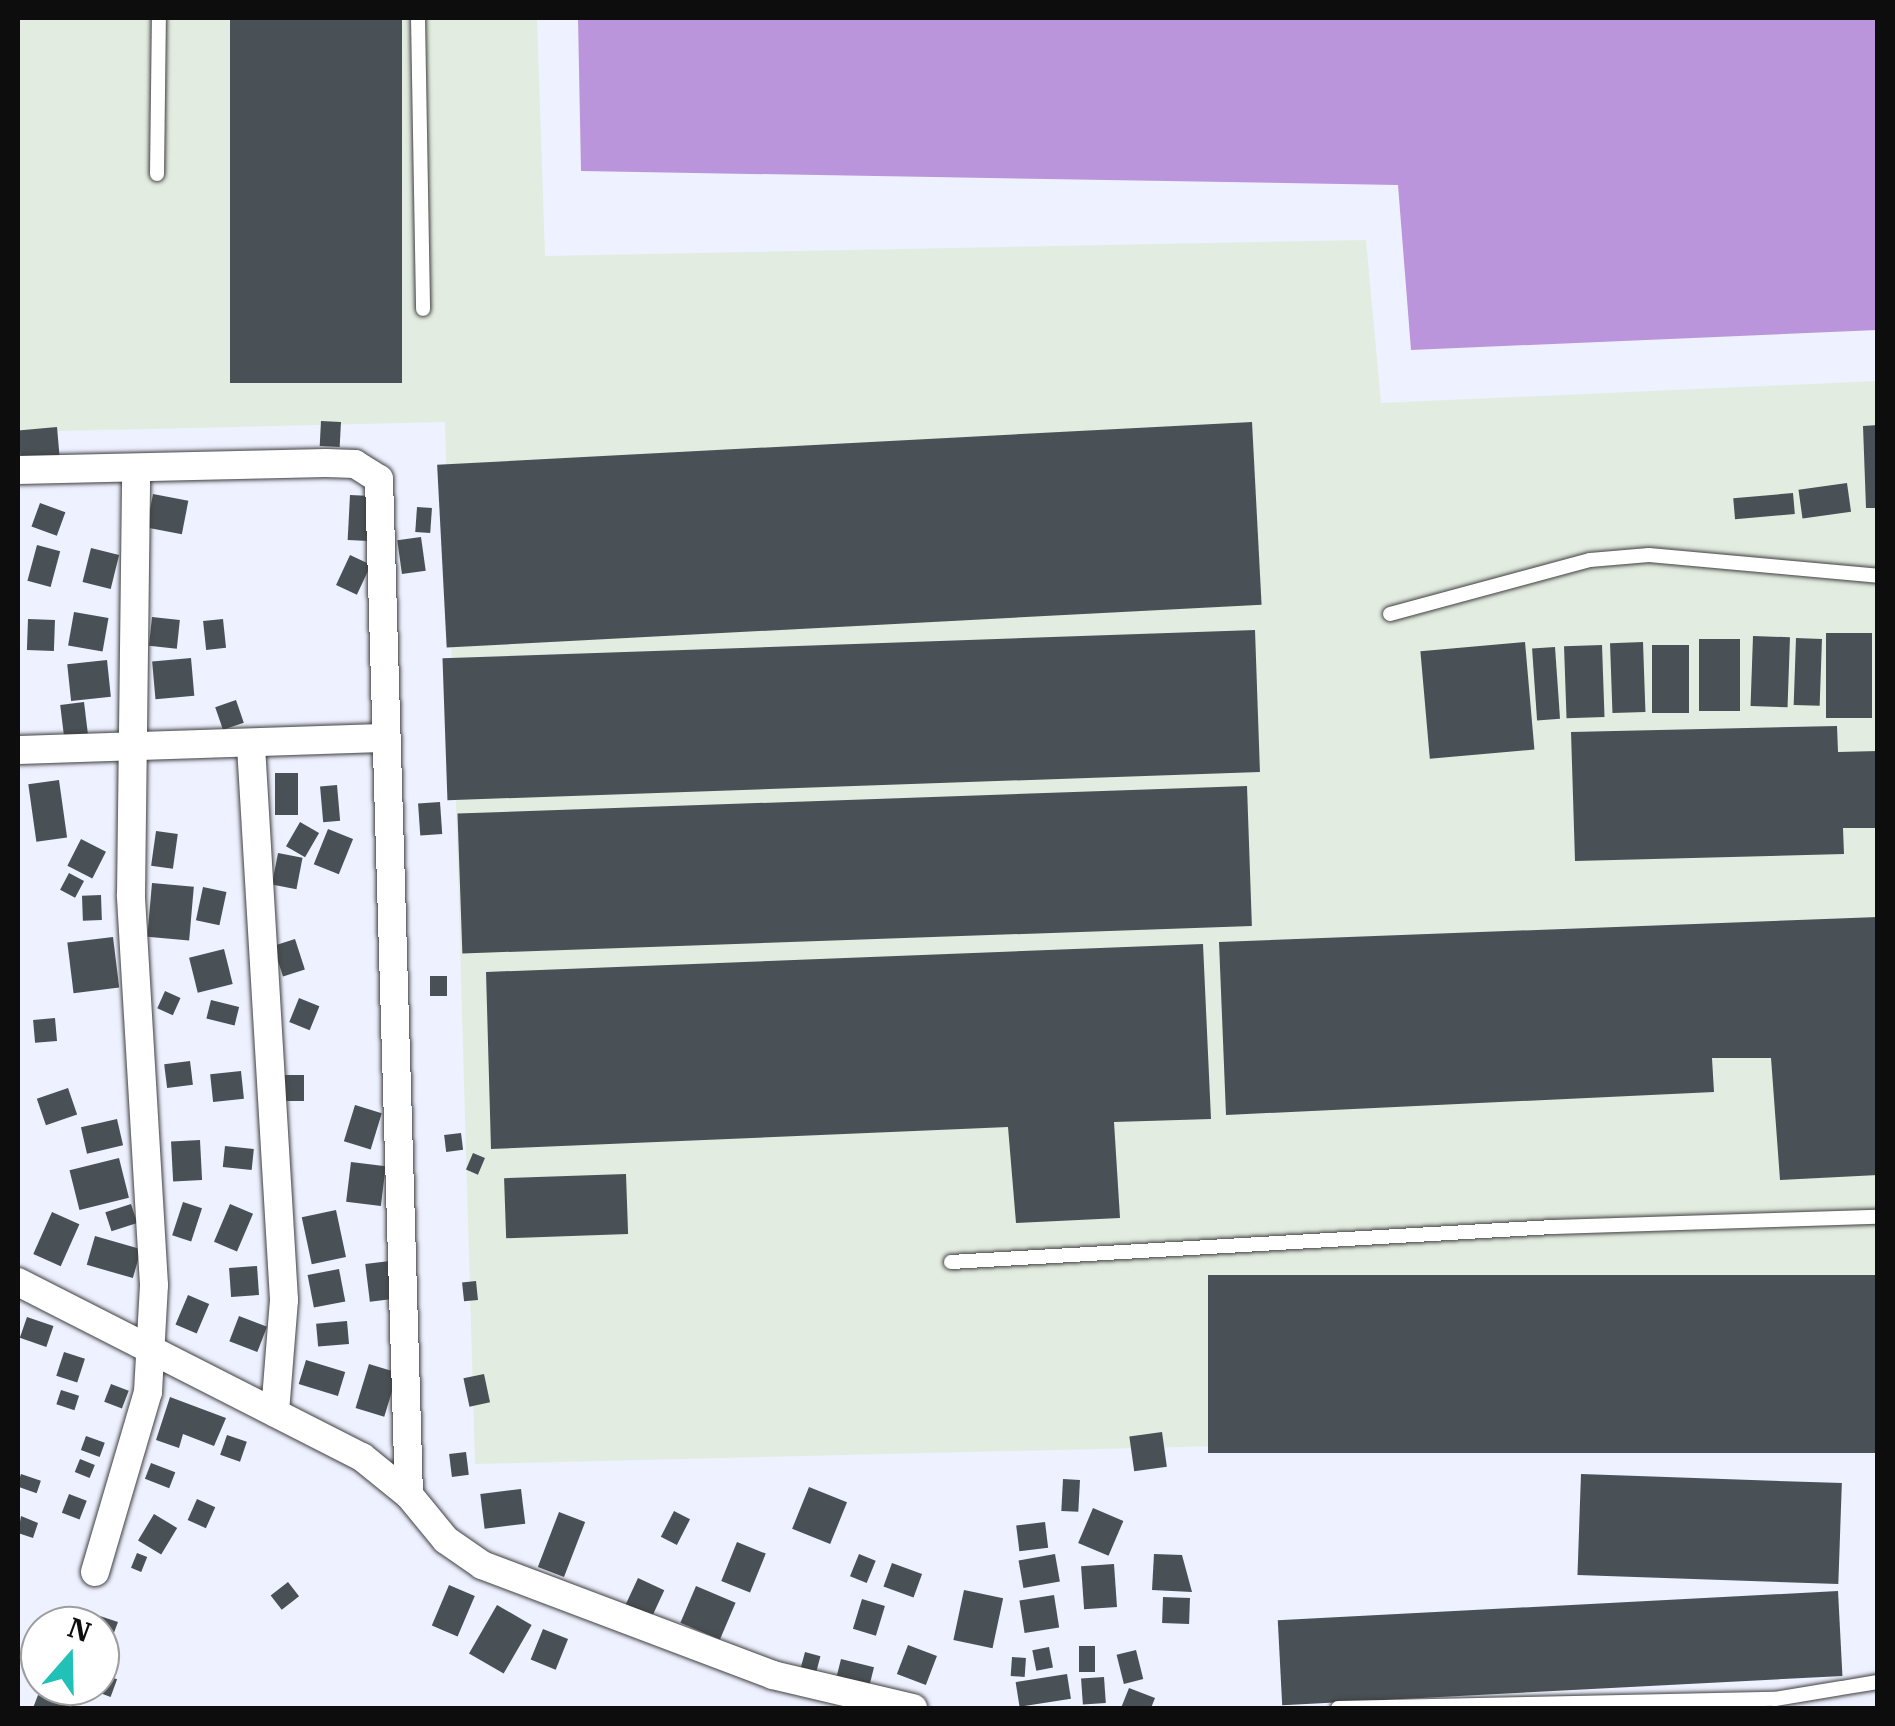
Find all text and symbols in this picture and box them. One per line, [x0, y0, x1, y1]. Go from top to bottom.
north arrow [20, 1606, 120, 1706]
text: N [63, 1608, 96, 1650]

